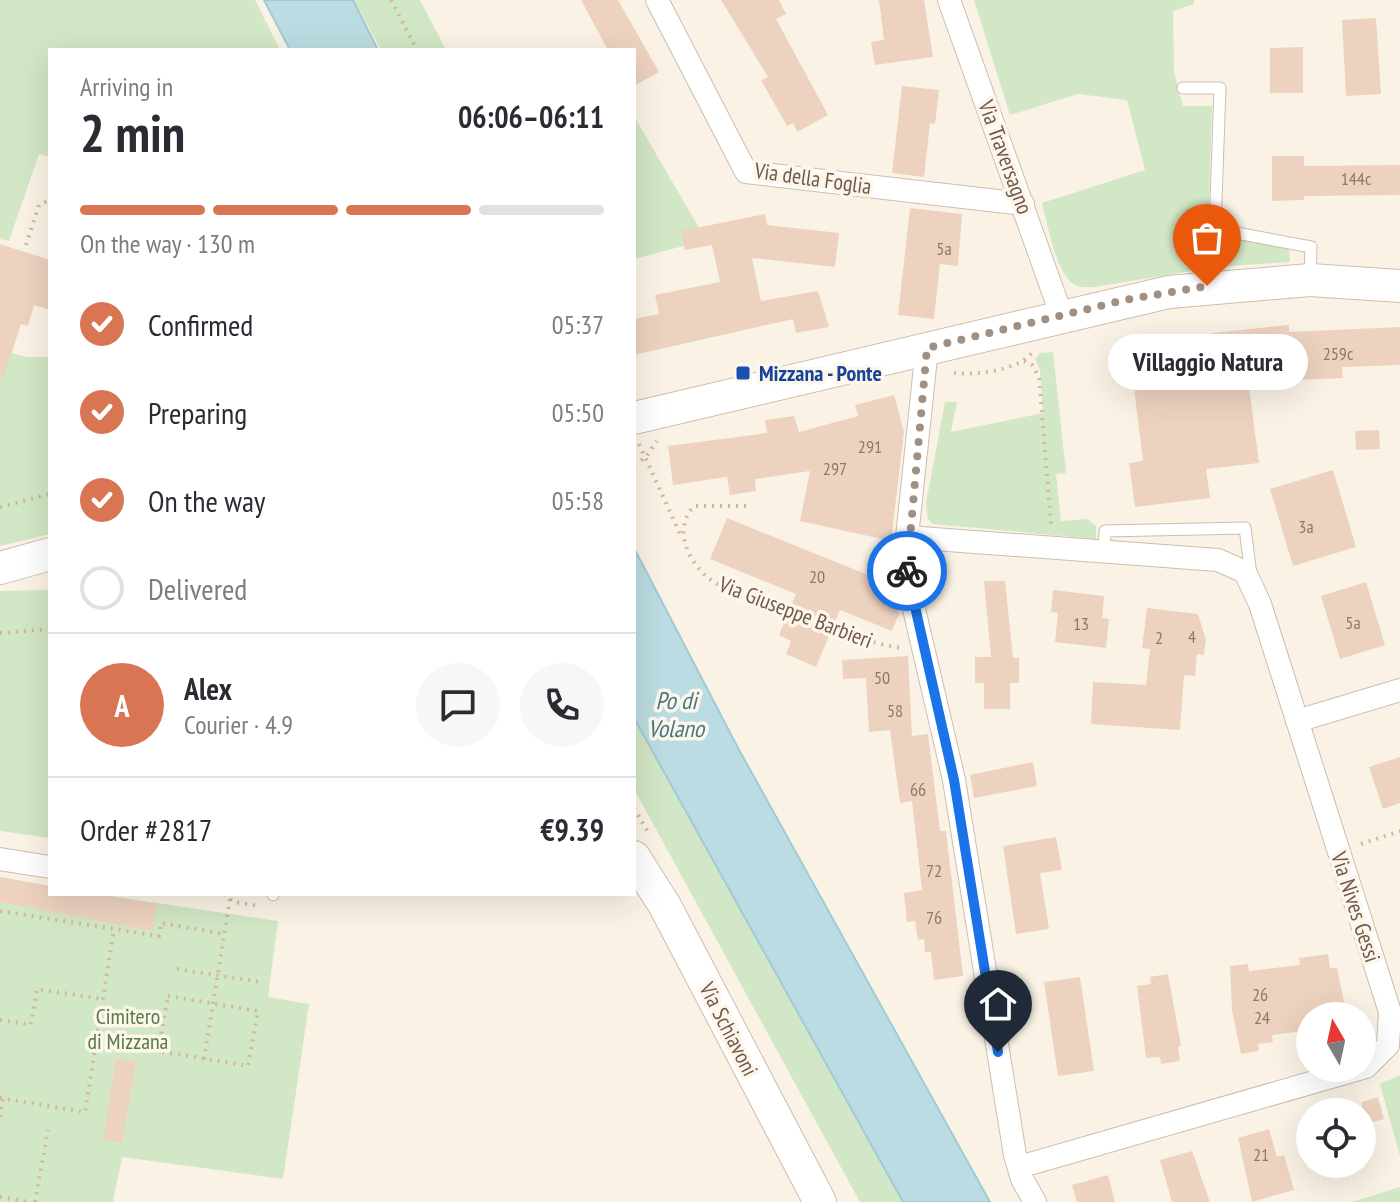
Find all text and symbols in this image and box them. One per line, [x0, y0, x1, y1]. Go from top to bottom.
text: Arriving in [80, 70, 173, 103]
street label: Via Traversagno [972, 95, 1040, 218]
text: 06:06–06:11 [458, 97, 604, 136]
text: 2 min [80, 99, 185, 166]
street label: Via della Foglia [752, 156, 873, 200]
house number: 144c [1341, 167, 1372, 190]
pin [1173, 204, 1241, 286]
icon: bag [1185, 216, 1229, 260]
text: On the way · 130 m [80, 227, 255, 260]
house number: 5a [936, 237, 952, 260]
icon: check [80, 302, 124, 346]
text: Confirmed [148, 305, 253, 344]
text: 05:37 [552, 308, 604, 341]
callout: Villaggio Natura [1107, 334, 1307, 390]
house number: 259c [1323, 342, 1354, 365]
text: Villaggio Natura [1133, 345, 1283, 378]
place label: Mizzana - Ponte [759, 359, 882, 387]
marker: Mizzana - Ponte [734, 364, 752, 382]
icon: check [80, 390, 124, 434]
text: Preparing [148, 393, 247, 432]
text: 05:50 [552, 396, 604, 429]
house number: 291 [858, 435, 882, 458]
house number: 297 [823, 457, 847, 480]
icon: check [80, 478, 124, 522]
text: On the way [148, 481, 265, 520]
text: 05:58 [552, 484, 604, 517]
house number: 3a [1298, 515, 1314, 538]
courier [867, 531, 947, 611]
icon: bike [885, 549, 929, 593]
house number: 20 [809, 565, 825, 588]
text: Delivered [148, 569, 247, 608]
street label: Via Giuseppe Barbieri [714, 569, 877, 654]
house number: 5a [1345, 611, 1361, 634]
house number: 13 [1073, 612, 1089, 635]
house number: 4 [1188, 625, 1196, 648]
house number: 2 [1155, 626, 1163, 649]
button: chat [416, 663, 500, 747]
button: phone [520, 663, 604, 747]
house number: 50 [874, 666, 890, 689]
text: Alex [184, 669, 232, 708]
water label: Po di Volano [648, 685, 706, 744]
text: A [114, 686, 130, 725]
house number: 58 [887, 699, 903, 722]
text: Courier · 4.9 [184, 708, 293, 741]
house number: 66 [910, 778, 926, 801]
text: Order #2817 [80, 810, 212, 849]
text: €9.39 [540, 810, 604, 849]
street label: Via Nives Gessi [1325, 847, 1387, 966]
house number: 72 [926, 859, 942, 882]
house number: 76 [926, 906, 942, 929]
pin [964, 970, 1032, 1052]
street label: Via Schiavoni [693, 977, 764, 1081]
icon: home [976, 982, 1020, 1026]
house number: 26 [1252, 983, 1268, 1006]
park label: Cimitero di Mizzana [88, 1002, 168, 1055]
north arrow [1296, 1002, 1376, 1082]
map controls [1296, 1002, 1376, 1178]
house number: 24 [1254, 1006, 1270, 1029]
button: locate [1296, 1098, 1376, 1178]
house number: 21 [1253, 1143, 1269, 1166]

